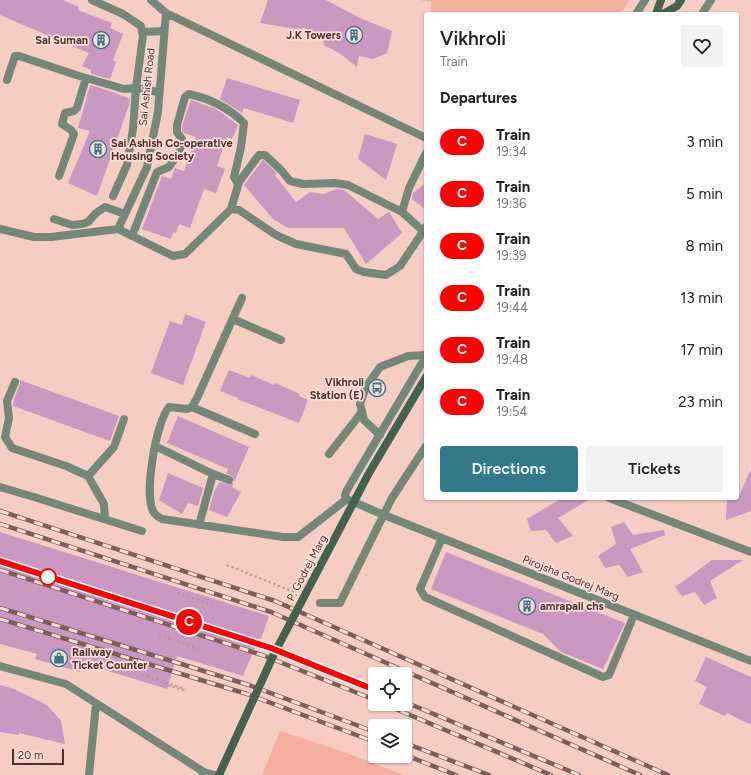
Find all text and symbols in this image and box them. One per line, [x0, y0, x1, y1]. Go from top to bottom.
building icon: J.K Towers [344, 25, 364, 45]
button: heart [681, 25, 723, 67]
text: Vikhroli [440, 27, 506, 50]
place label: J.K Towers [286, 29, 341, 42]
building icon: Sai Suman [91, 30, 111, 50]
place label: Sai Suman [35, 34, 88, 47]
street label: Sai Ashish Road [136, 47, 158, 127]
text: Train [440, 54, 468, 69]
text: Departures [440, 89, 517, 107]
text: Train [496, 126, 530, 144]
text: C [457, 133, 467, 150]
text: 3 min [687, 133, 723, 151]
place label: Sai Ashish Co-operative Housing Society [111, 137, 233, 163]
building icon: Sai Ashish Co-operative Housing Society [88, 139, 108, 159]
text: 19:34 [496, 144, 527, 159]
text: Train [496, 178, 530, 196]
text: C [457, 185, 467, 202]
text: 5 min [686, 185, 723, 203]
text: 19:36 [496, 196, 526, 211]
text: Train [496, 230, 530, 248]
text: C [457, 237, 467, 254]
text: 8 min [685, 237, 723, 255]
text: 19:39 [496, 248, 526, 263]
text: Train [496, 282, 530, 300]
text: C [457, 289, 467, 306]
text: 13 min [680, 289, 723, 307]
text: 19:44 [496, 300, 528, 315]
text: Train [496, 334, 530, 352]
text: C [457, 341, 467, 358]
text: 17 min [680, 341, 723, 359]
text: 19:48 [496, 352, 528, 367]
place label: Vikhroli Station (E) [310, 376, 364, 402]
bus stop icon: Vikhroli Station (E) [367, 378, 387, 398]
text: Train [496, 386, 530, 404]
text: C [457, 393, 467, 410]
text: 23 min [678, 393, 723, 411]
text: 19:54 [496, 404, 528, 419]
button: Directions [440, 446, 578, 492]
button: Tickets [586, 446, 723, 492]
street label: P. Godrej Marg [284, 533, 330, 603]
street label: Pirojsha Godrej Marg [521, 553, 621, 603]
unlabelled marker [39, 568, 57, 586]
building icon: amrapali chs [517, 596, 537, 616]
place label: amrapali chs [540, 600, 604, 613]
line badge: C [176, 609, 202, 635]
text: C [184, 613, 194, 630]
place label: Railway Ticket Counter [72, 646, 148, 672]
shop icon: Railway Ticket Counter [49, 648, 69, 668]
map controls [368, 667, 412, 763]
button: locate [368, 667, 412, 711]
button: layers [368, 719, 412, 763]
scale bar [12, 747, 64, 766]
text: 20 m [18, 749, 43, 762]

